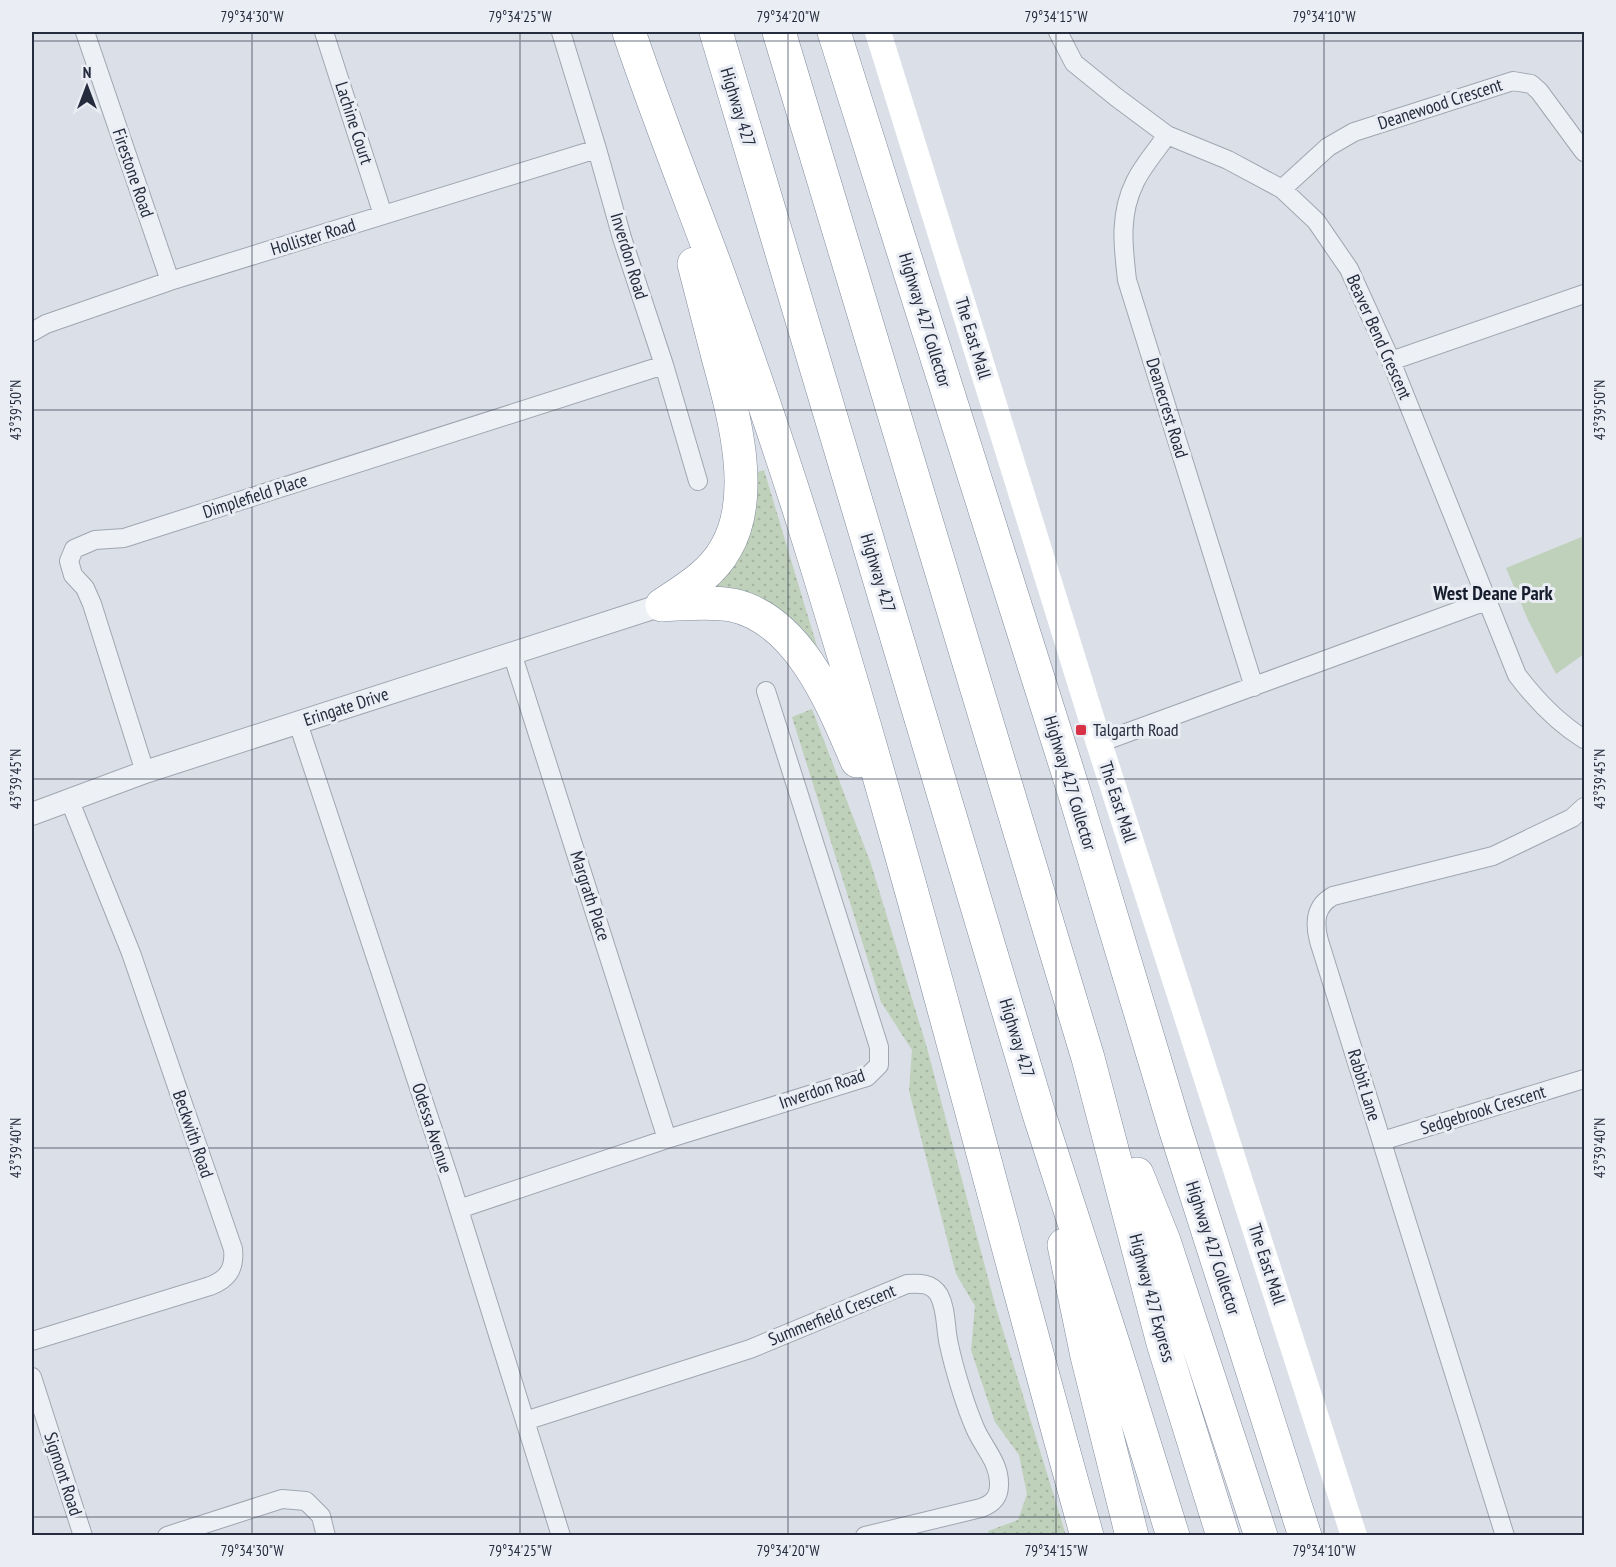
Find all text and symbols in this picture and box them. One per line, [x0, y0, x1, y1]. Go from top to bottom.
text: 79°34'30"W [220, 7, 284, 26]
text: 79°34'25"W [488, 7, 552, 26]
text: 79°34'20"W [756, 7, 820, 26]
text: 79°34'15"W [1024, 7, 1088, 26]
text: 79°34'10"W [1292, 7, 1356, 26]
north arrow [57, 57, 117, 117]
text: N [83, 62, 91, 82]
street label: Highway 427 [716, 65, 761, 149]
street label: Deanewood Crescent [1375, 73, 1505, 135]
street label: Lachine Court [330, 79, 379, 167]
street label: Firestone Road [108, 125, 159, 220]
street label: Inverdon Road [605, 210, 654, 302]
street label: Hollister Road [268, 213, 358, 260]
street label: Highway 427 Collector [894, 250, 957, 390]
street label: Beaver Bend Crescent [1342, 271, 1417, 403]
street label: The East Mall [950, 294, 997, 382]
street label: Deanecrest Road [1141, 355, 1194, 461]
text: 43°39'50"N [6, 380, 25, 440]
text: 43°39'50"N [1590, 380, 1609, 440]
street label: Dimplefield Place [200, 468, 310, 523]
street label: Highway 427 [856, 531, 901, 615]
district label: West Deane Park [1432, 580, 1554, 606]
street label: Eringate Drive [300, 682, 391, 731]
street label: Highway 427 Collector [1039, 713, 1102, 853]
place label: Talgarth Road [1093, 718, 1179, 741]
marker: Talgarth Road [1074, 723, 1088, 737]
text: 43°39'45"N [6, 749, 25, 809]
text: 43°39'45"N [1590, 749, 1609, 809]
street label: The East Mall [1095, 758, 1143, 846]
street label: Margrath Place [565, 848, 616, 944]
street label: Highway 427 [995, 996, 1040, 1080]
street label: Rabbit Lane [1343, 1046, 1386, 1124]
street label: Inverdon Road [776, 1063, 868, 1114]
street label: Odessa Avenue [407, 1080, 458, 1176]
street label: Sedgebrook Crescent [1417, 1080, 1548, 1139]
street label: Beckwith Road [168, 1087, 219, 1181]
text: 43°39'40"N [6, 1118, 25, 1178]
text: 43°39'40"N [1590, 1118, 1609, 1178]
street label: Highway 427 Collector [1181, 1178, 1246, 1318]
street label: The East Mall [1244, 1220, 1292, 1308]
street label: Highway 427 Express [1124, 1231, 1181, 1365]
street label: Summerfield Crescent [765, 1279, 899, 1351]
street label: Sigmont Road [39, 1429, 88, 1518]
text: 79°34'30"W [220, 1541, 284, 1560]
text: 79°34'25"W [488, 1541, 552, 1560]
text: 79°34'20"W [756, 1541, 820, 1560]
text: 79°34'15"W [1024, 1541, 1088, 1560]
text: 79°34'10"W [1292, 1541, 1356, 1560]

